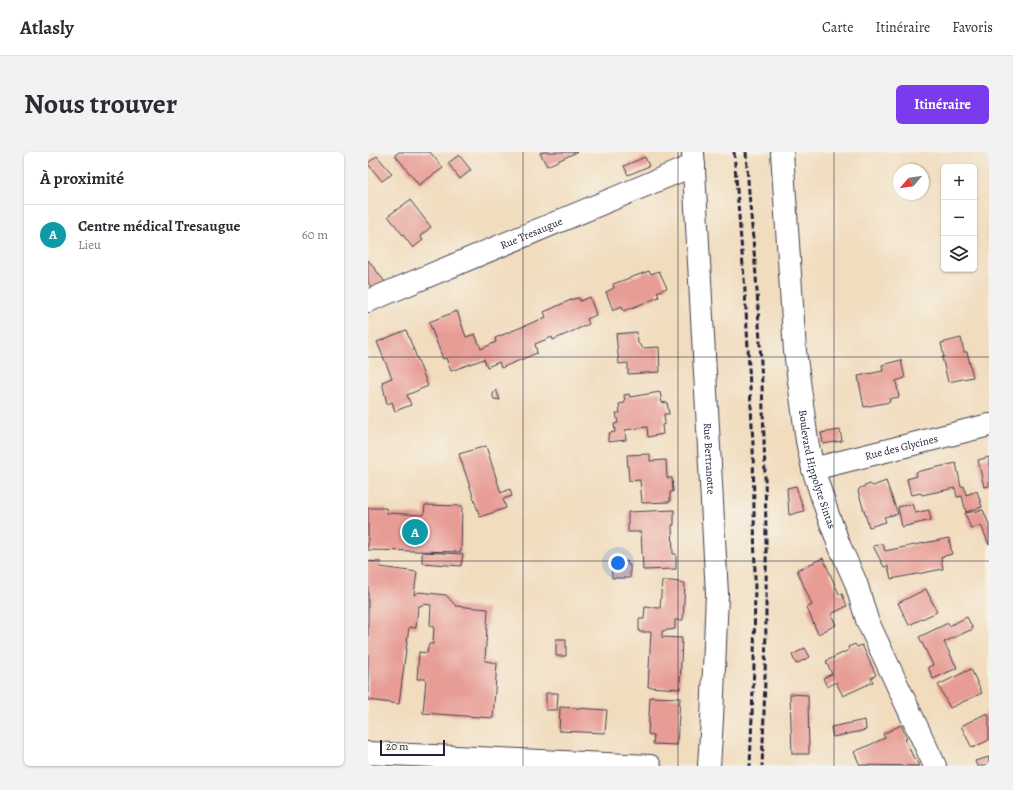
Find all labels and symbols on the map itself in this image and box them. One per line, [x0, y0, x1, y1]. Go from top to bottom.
north arrow [893, 164, 929, 200]
street label: Rue Tresaugue [498, 214, 565, 253]
street label: Boulevard Hippolyte Sintas [795, 409, 839, 531]
street label: Rue Bertranotte [700, 422, 719, 495]
street label: Rue des Glycines [863, 431, 940, 464]
pin: A [402, 517, 428, 547]
your location [608, 553, 628, 573]
scale bar [380, 738, 445, 757]

